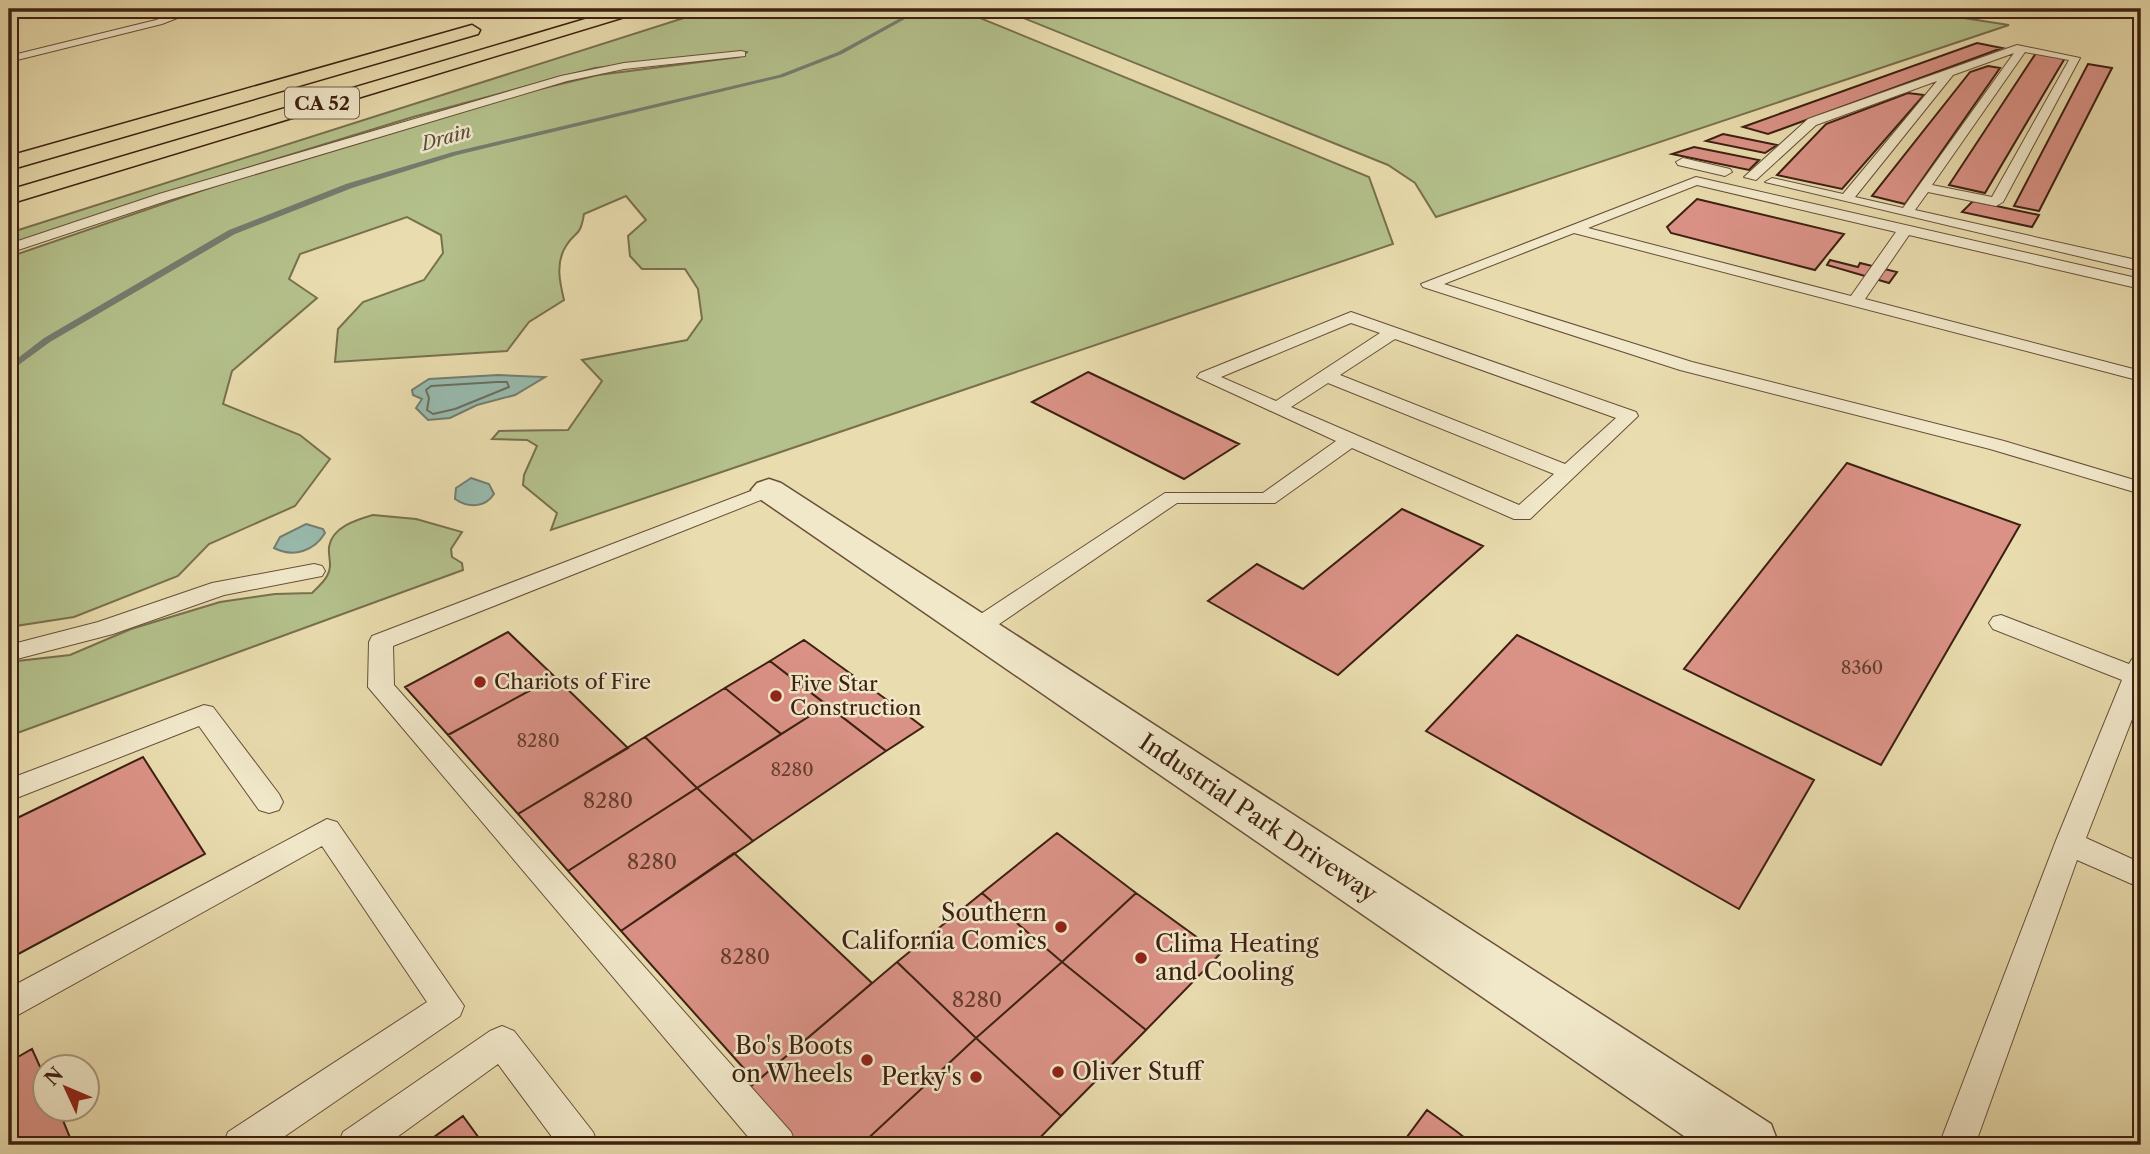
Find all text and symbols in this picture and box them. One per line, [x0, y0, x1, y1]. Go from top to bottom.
road number: CA 52 [285, 88, 359, 118]
water label: Drain [417, 119, 474, 156]
house number: 8360 [1841, 657, 1883, 679]
place label: Chariots of Fire [494, 669, 651, 694]
place label: Five Star Construction [790, 671, 921, 720]
marker: Chariots of Fire [472, 674, 488, 690]
marker: Five Star Construction [768, 688, 784, 704]
street label: Industrial Park Driveway [1134, 727, 1383, 908]
house number: 8280 [516, 730, 560, 752]
house number: 8280 [770, 759, 814, 781]
house number: 8280 [583, 788, 633, 813]
house number: 8280 [627, 849, 677, 874]
place label: Southern California Comics [841, 898, 1047, 955]
marker: Southern California Comics [1053, 919, 1069, 935]
place label: Clima Heating and Cooling [1155, 929, 1319, 986]
house number: 8280 [720, 944, 770, 969]
marker: Clima Heating and Cooling [1133, 950, 1149, 966]
house number: 8280 [952, 987, 1002, 1012]
place label: Bo's Boots on Wheels [731, 1031, 853, 1088]
north arrow [32, 1052, 102, 1122]
marker: Bo's Boots on Wheels [859, 1052, 875, 1068]
place label: Oliver Stuff [1072, 1057, 1204, 1086]
place label: Perky's [881, 1062, 962, 1091]
text: N [40, 1063, 68, 1090]
marker: Oliver Stuff [1050, 1064, 1066, 1080]
marker: Perky's [968, 1069, 984, 1085]

